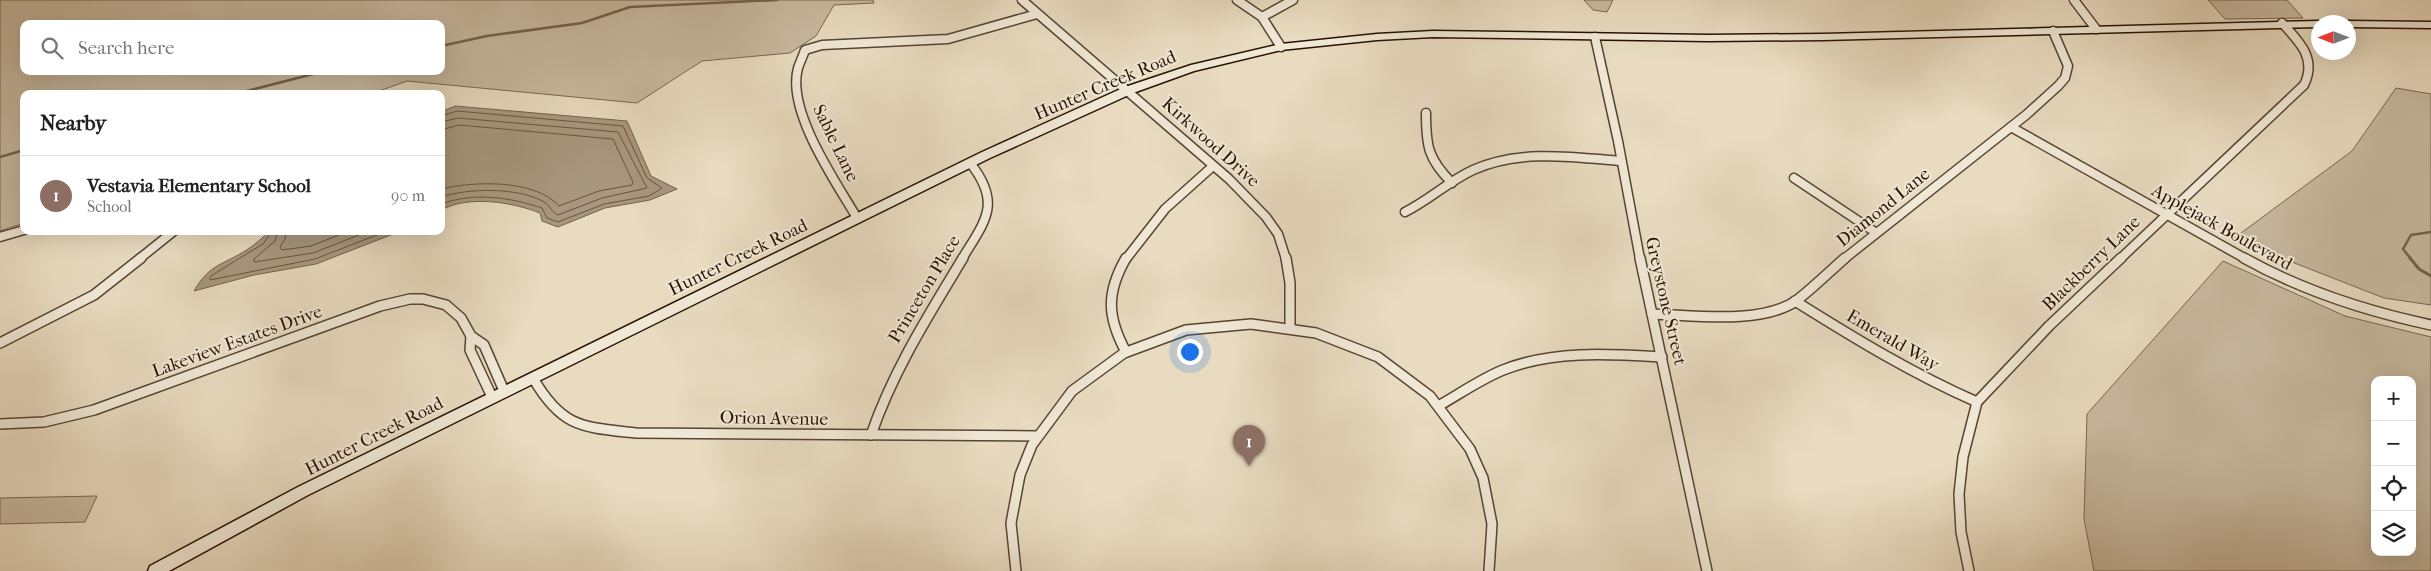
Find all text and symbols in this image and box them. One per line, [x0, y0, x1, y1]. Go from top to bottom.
north arrow [2311, 15, 2356, 60]
search box [20, 20, 445, 75]
icon: search [38, 34, 66, 62]
text: Search here [78, 37, 174, 59]
street label: Hunter Creek Road [1031, 46, 1179, 125]
street label: Kirkwood Drive [1158, 93, 1264, 192]
street label: Sable Lane [808, 101, 863, 185]
text: Nearby [40, 111, 106, 135]
street label: Diamond Lane [1832, 163, 1934, 251]
text: Vestavia Elementary School [87, 175, 311, 197]
street label: Applejack Boulevard [2147, 180, 2296, 275]
text: 1 [53, 186, 59, 205]
text: 90 m [391, 186, 425, 205]
text: School [87, 197, 132, 216]
street label: Blackberry Lane [2038, 211, 2145, 315]
street label: Hunter Creek Road [665, 215, 811, 300]
street label: Princeton Place [884, 232, 965, 347]
street label: Greystone Street [1641, 235, 1691, 368]
street label: Lakeview Estates Drive [149, 301, 325, 382]
street label: Emerald Way [1843, 306, 1944, 376]
your location [1177, 339, 1203, 365]
map controls [2371, 376, 2416, 556]
button: + [2371, 376, 2416, 421]
street label: Hunter Creek Road [302, 393, 447, 480]
street label: Orion Avenue [720, 407, 829, 430]
button: − [2371, 421, 2416, 466]
pin: 1 [1233, 425, 1265, 466]
button: locate [2371, 466, 2416, 511]
button: layers [2371, 511, 2416, 556]

